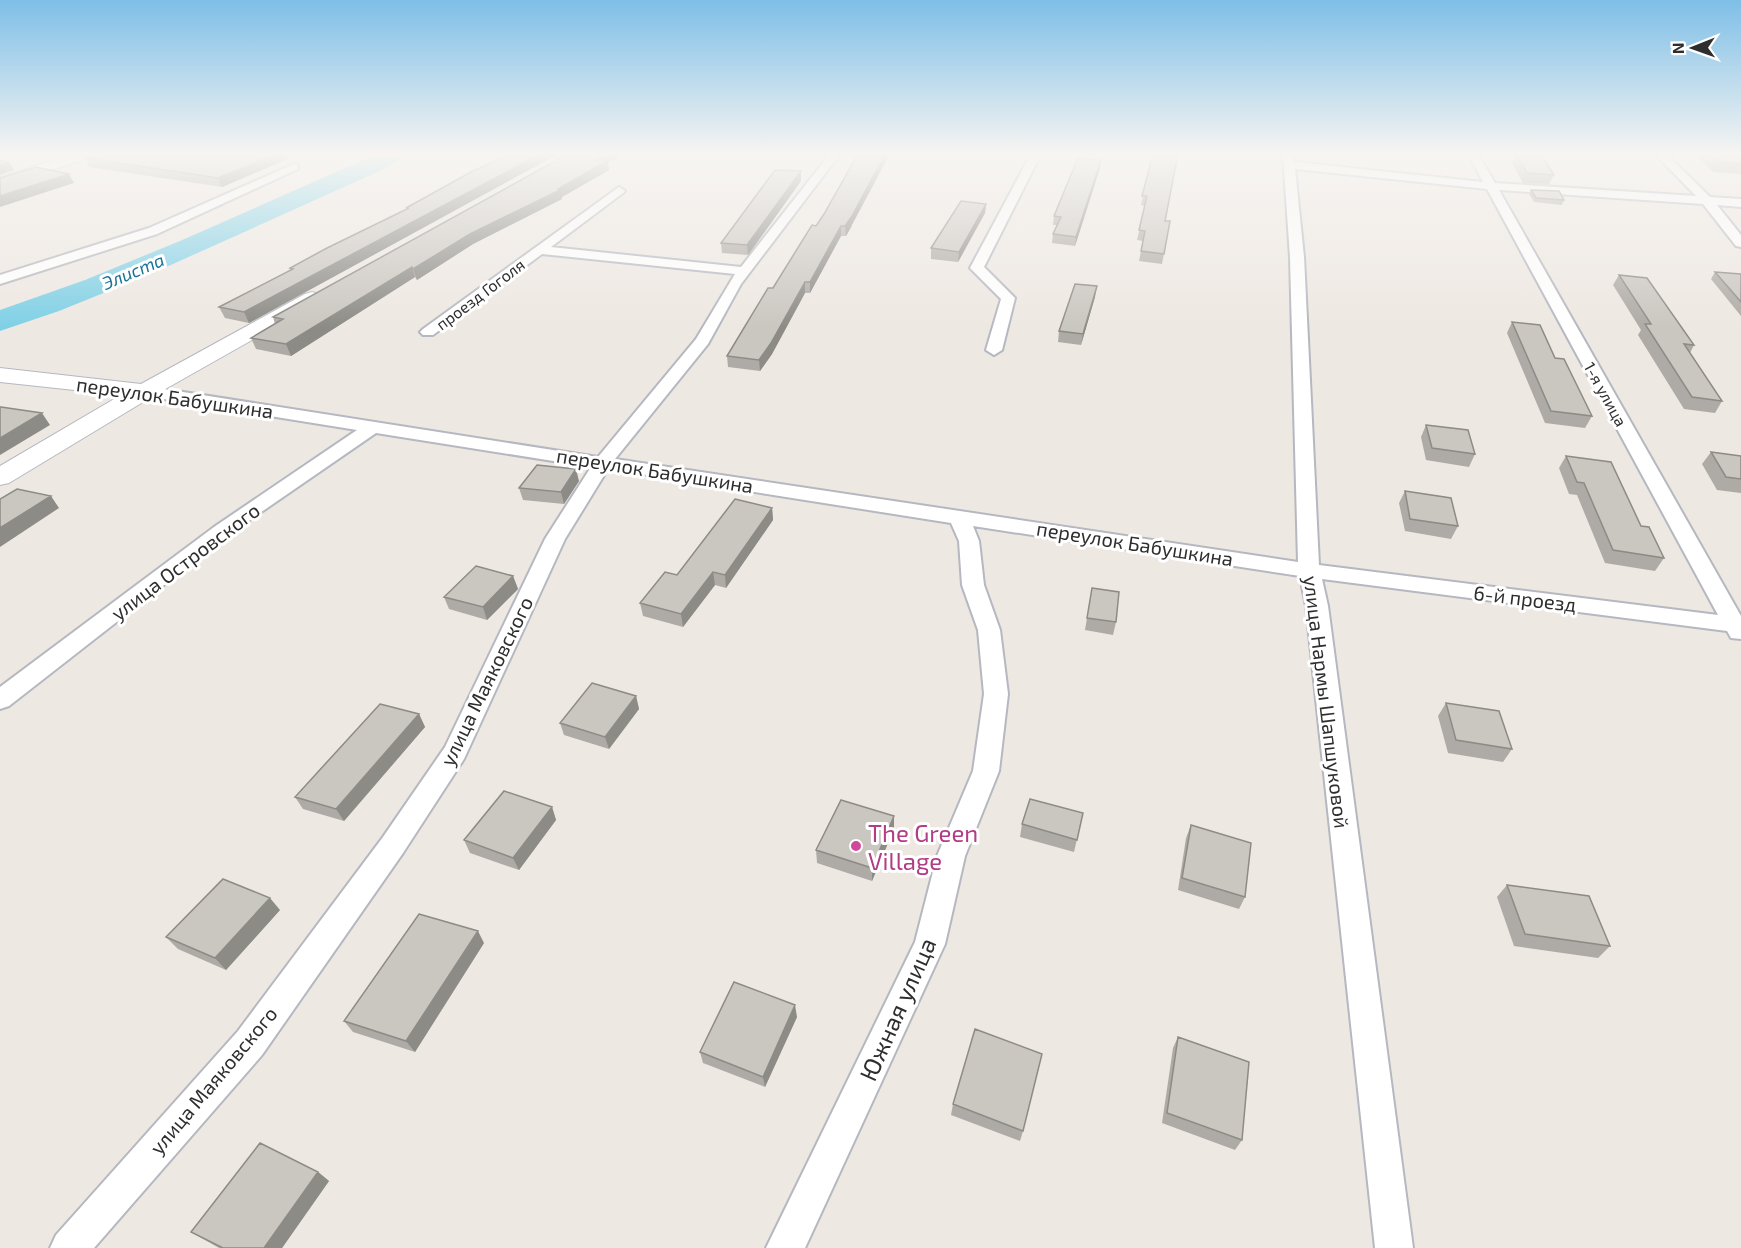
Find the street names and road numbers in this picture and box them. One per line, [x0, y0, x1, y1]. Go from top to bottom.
street label: проезд Гоголя [432, 255, 528, 333]
street label: 1-я улица [1580, 359, 1631, 430]
street label: переулок Бабушкина [75, 371, 275, 424]
street label: переулок Бабушкина [555, 443, 755, 498]
street label: улица Островского [106, 497, 265, 625]
street label: переулок Бабушкина [1035, 516, 1235, 571]
street label: улица Нармы Шапшуковой [1299, 574, 1354, 830]
street label: 6-й проезд [1472, 580, 1578, 616]
street label: улица Маяковского [435, 592, 538, 770]
street label: Южная улица [852, 933, 942, 1086]
street label: улица Маяковского [144, 1001, 283, 1159]

